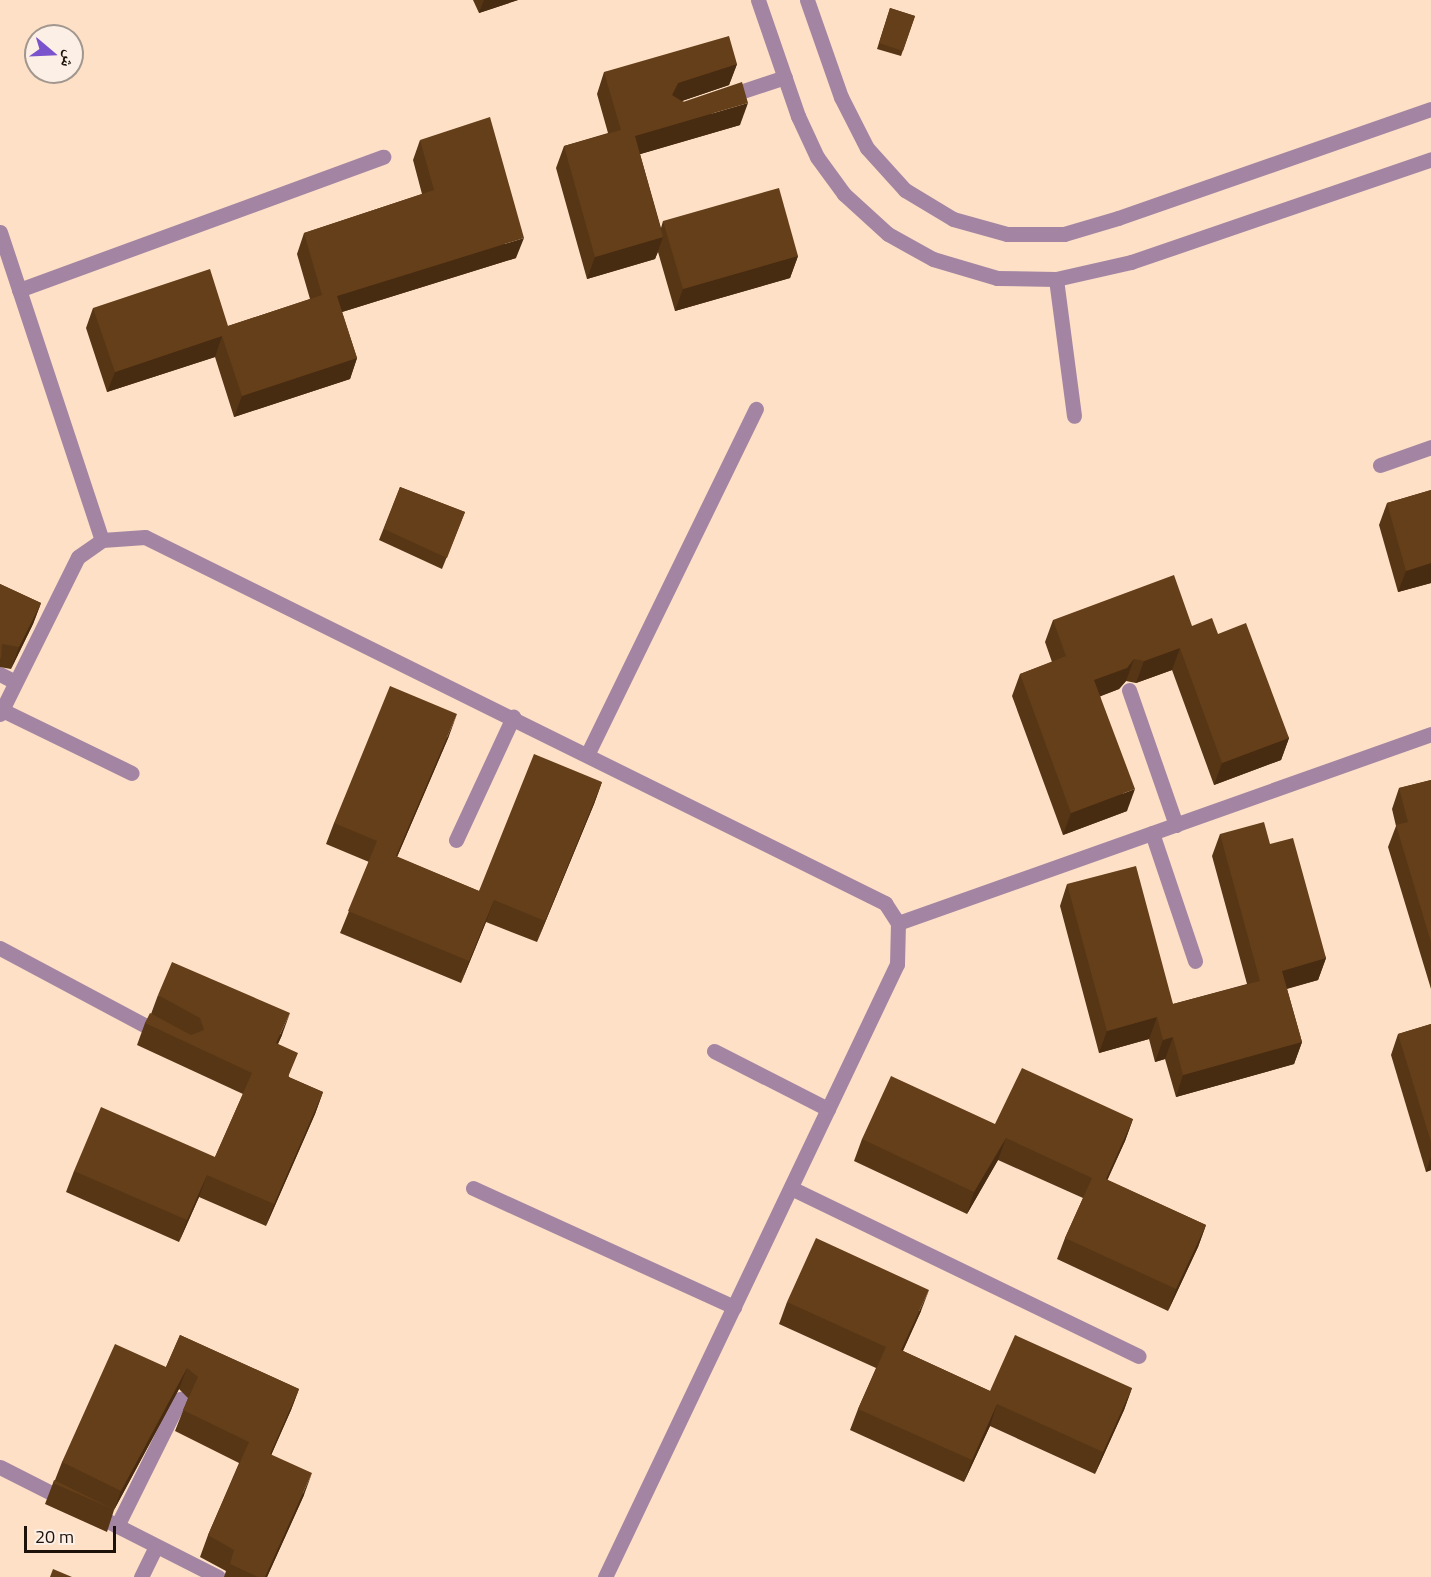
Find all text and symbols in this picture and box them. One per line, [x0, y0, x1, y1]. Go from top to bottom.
north arrow [24, 24, 84, 84]
text: ش [55, 47, 83, 71]
scale bar [27, 1514, 118, 1552]
text: 20 m [35, 1523, 74, 1550]

